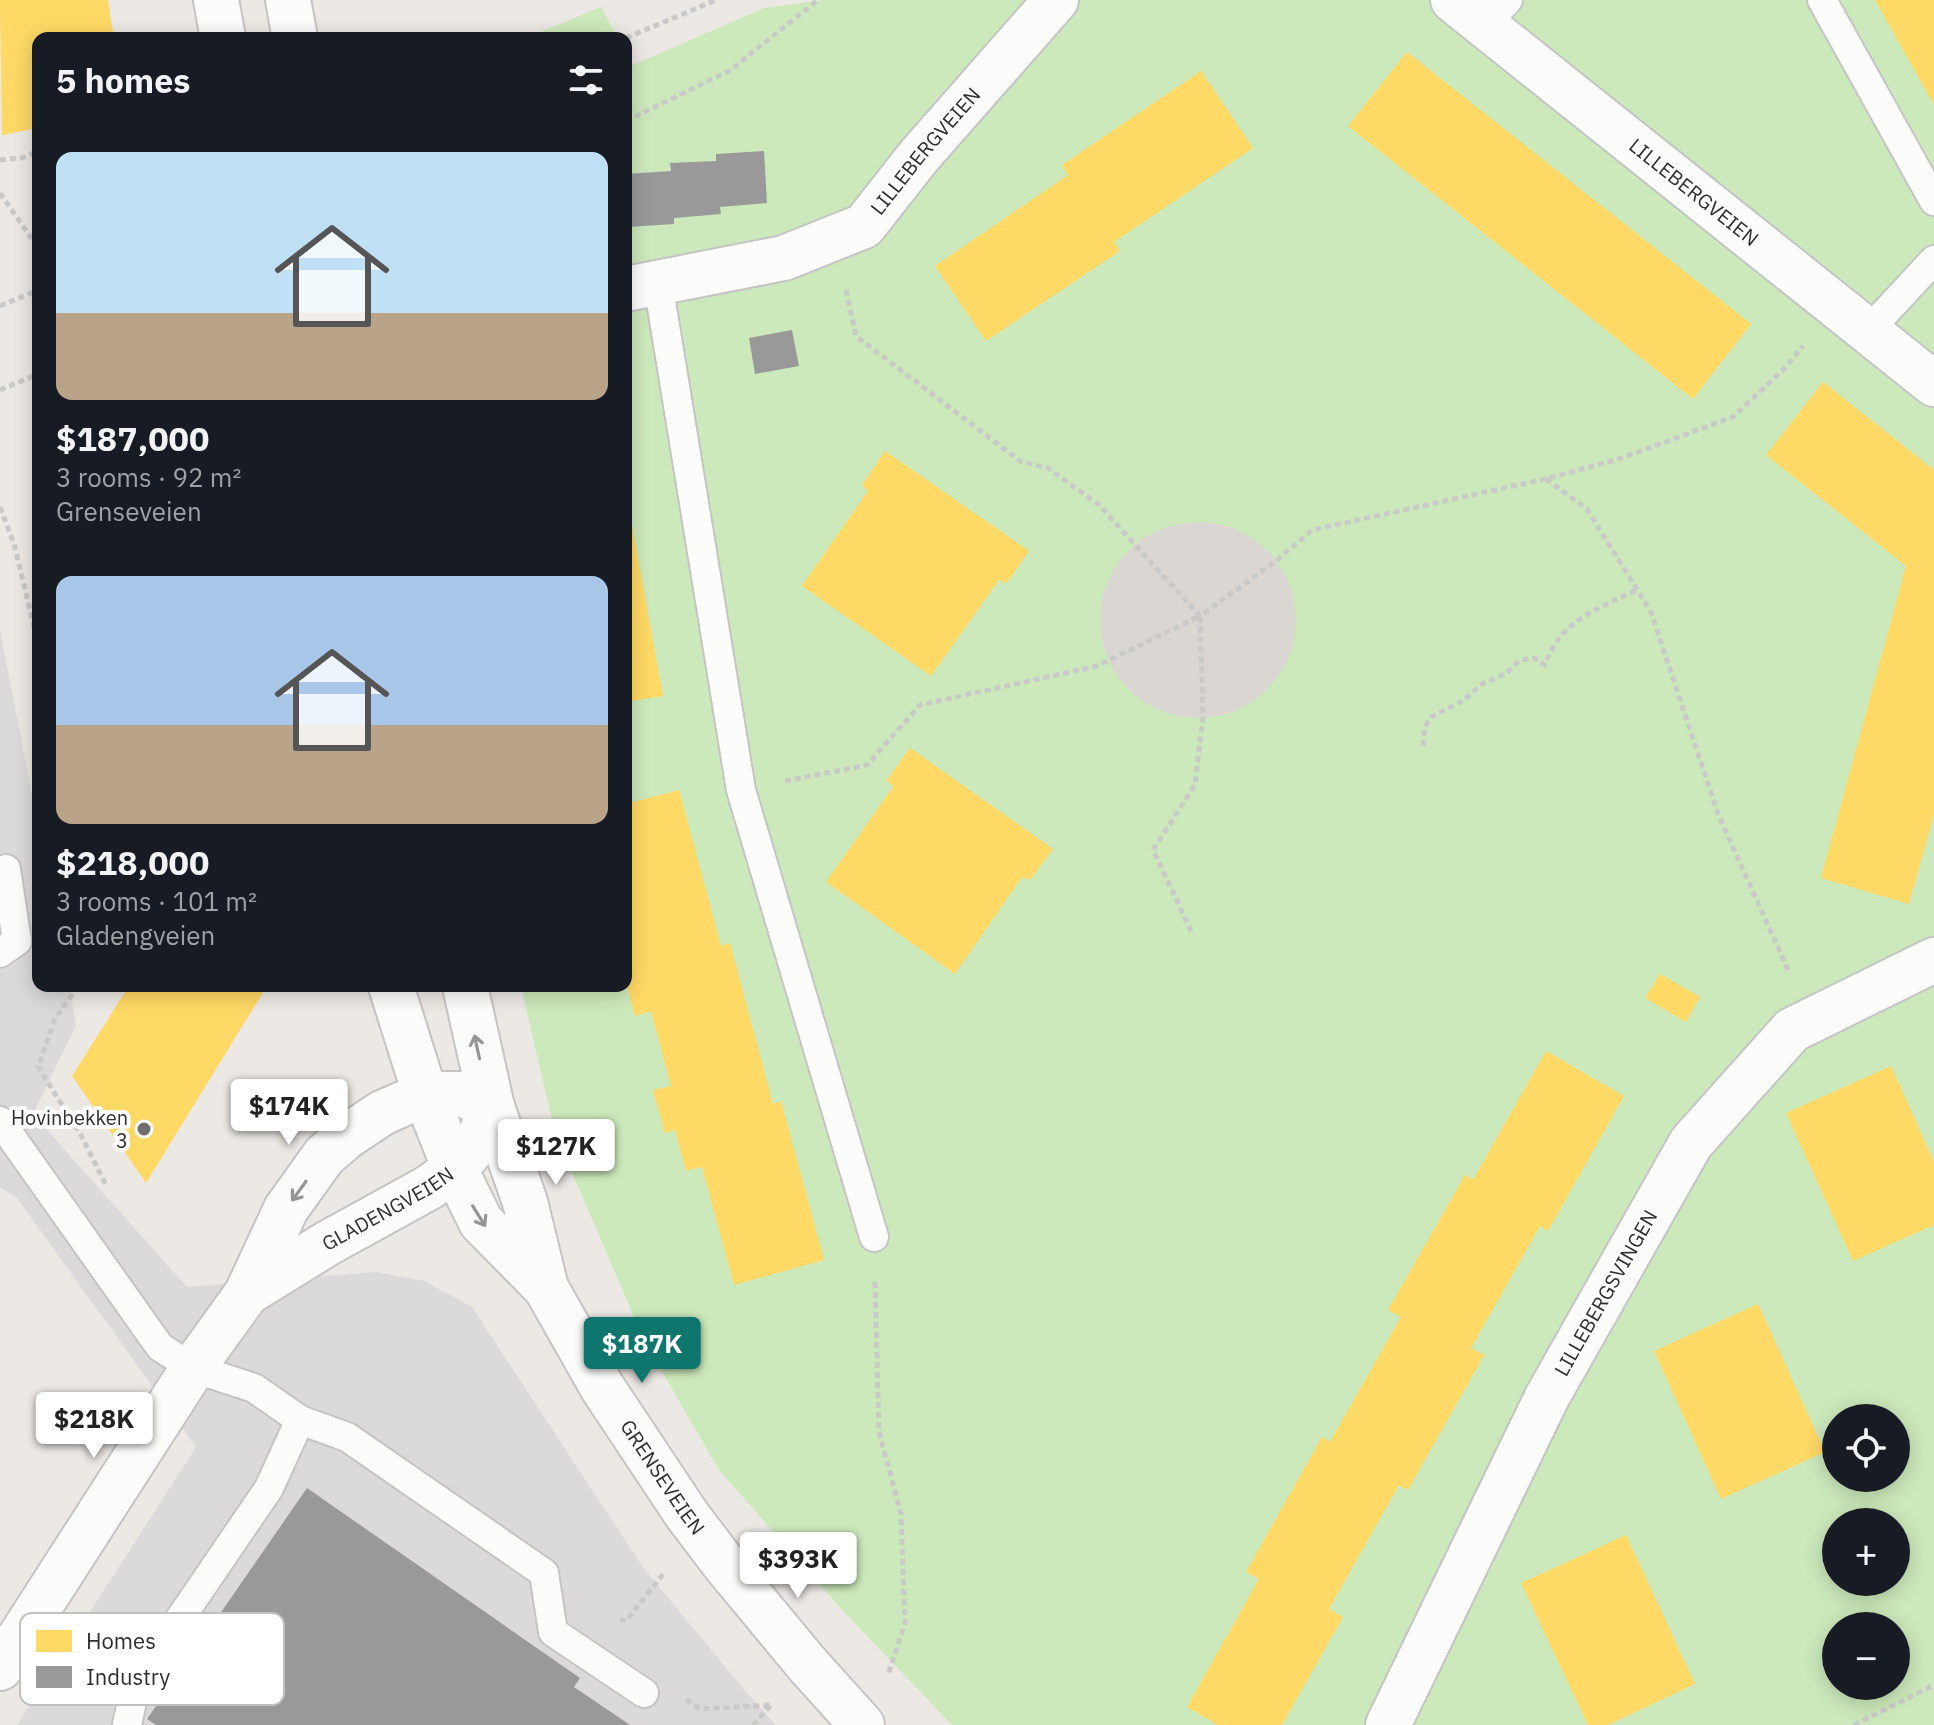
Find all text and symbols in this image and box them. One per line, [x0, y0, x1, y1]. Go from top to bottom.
text: 5 homes [56, 58, 191, 102]
icon: filters [564, 58, 608, 102]
street label: LILLEBERGVEIEN [864, 81, 986, 220]
street label: LILLEBERGVEIEN [1624, 132, 1764, 252]
icon: home [260, 204, 404, 348]
text: $187,000 [56, 416, 209, 460]
text: 3 rooms · 92 m² [56, 460, 241, 494]
text: Grenseveien [56, 494, 202, 528]
icon: home [260, 628, 404, 772]
text: $218,000 [56, 840, 209, 884]
text: 3 rooms · 101 m² [56, 884, 257, 918]
text: Gladengveien [56, 918, 215, 952]
one-way arrow [469, 1034, 484, 1060]
pin: $174K [233, 1079, 345, 1147]
text: $174K [249, 1088, 329, 1122]
place label: Hovinbekken 3 [11, 1104, 128, 1154]
pin: $127K [500, 1119, 612, 1187]
marker: Hovinbekken 3 [135, 1120, 153, 1138]
text: $127K [516, 1128, 596, 1162]
street label: GLADENGVEIEN [317, 1160, 459, 1257]
one-way arrow [291, 1179, 307, 1201]
one-way arrow [471, 1205, 488, 1227]
street label: LILLEBERGSVINGEN [1548, 1205, 1663, 1381]
pin: $187K [586, 1317, 698, 1385]
text: $187K [602, 1326, 682, 1360]
pin: $218K [38, 1392, 150, 1460]
text: $218K [54, 1401, 134, 1435]
map controls [1822, 1404, 1910, 1700]
button: locate [1822, 1404, 1910, 1492]
street label: GRENSEVEIEN [614, 1414, 711, 1540]
button: + [1822, 1508, 1910, 1596]
pin: $393K [742, 1532, 854, 1600]
text: $393K [758, 1541, 838, 1575]
button: − [1822, 1612, 1910, 1700]
legend [20, 1613, 284, 1705]
text: Homes [86, 1626, 156, 1655]
text: Industry [86, 1662, 170, 1691]

